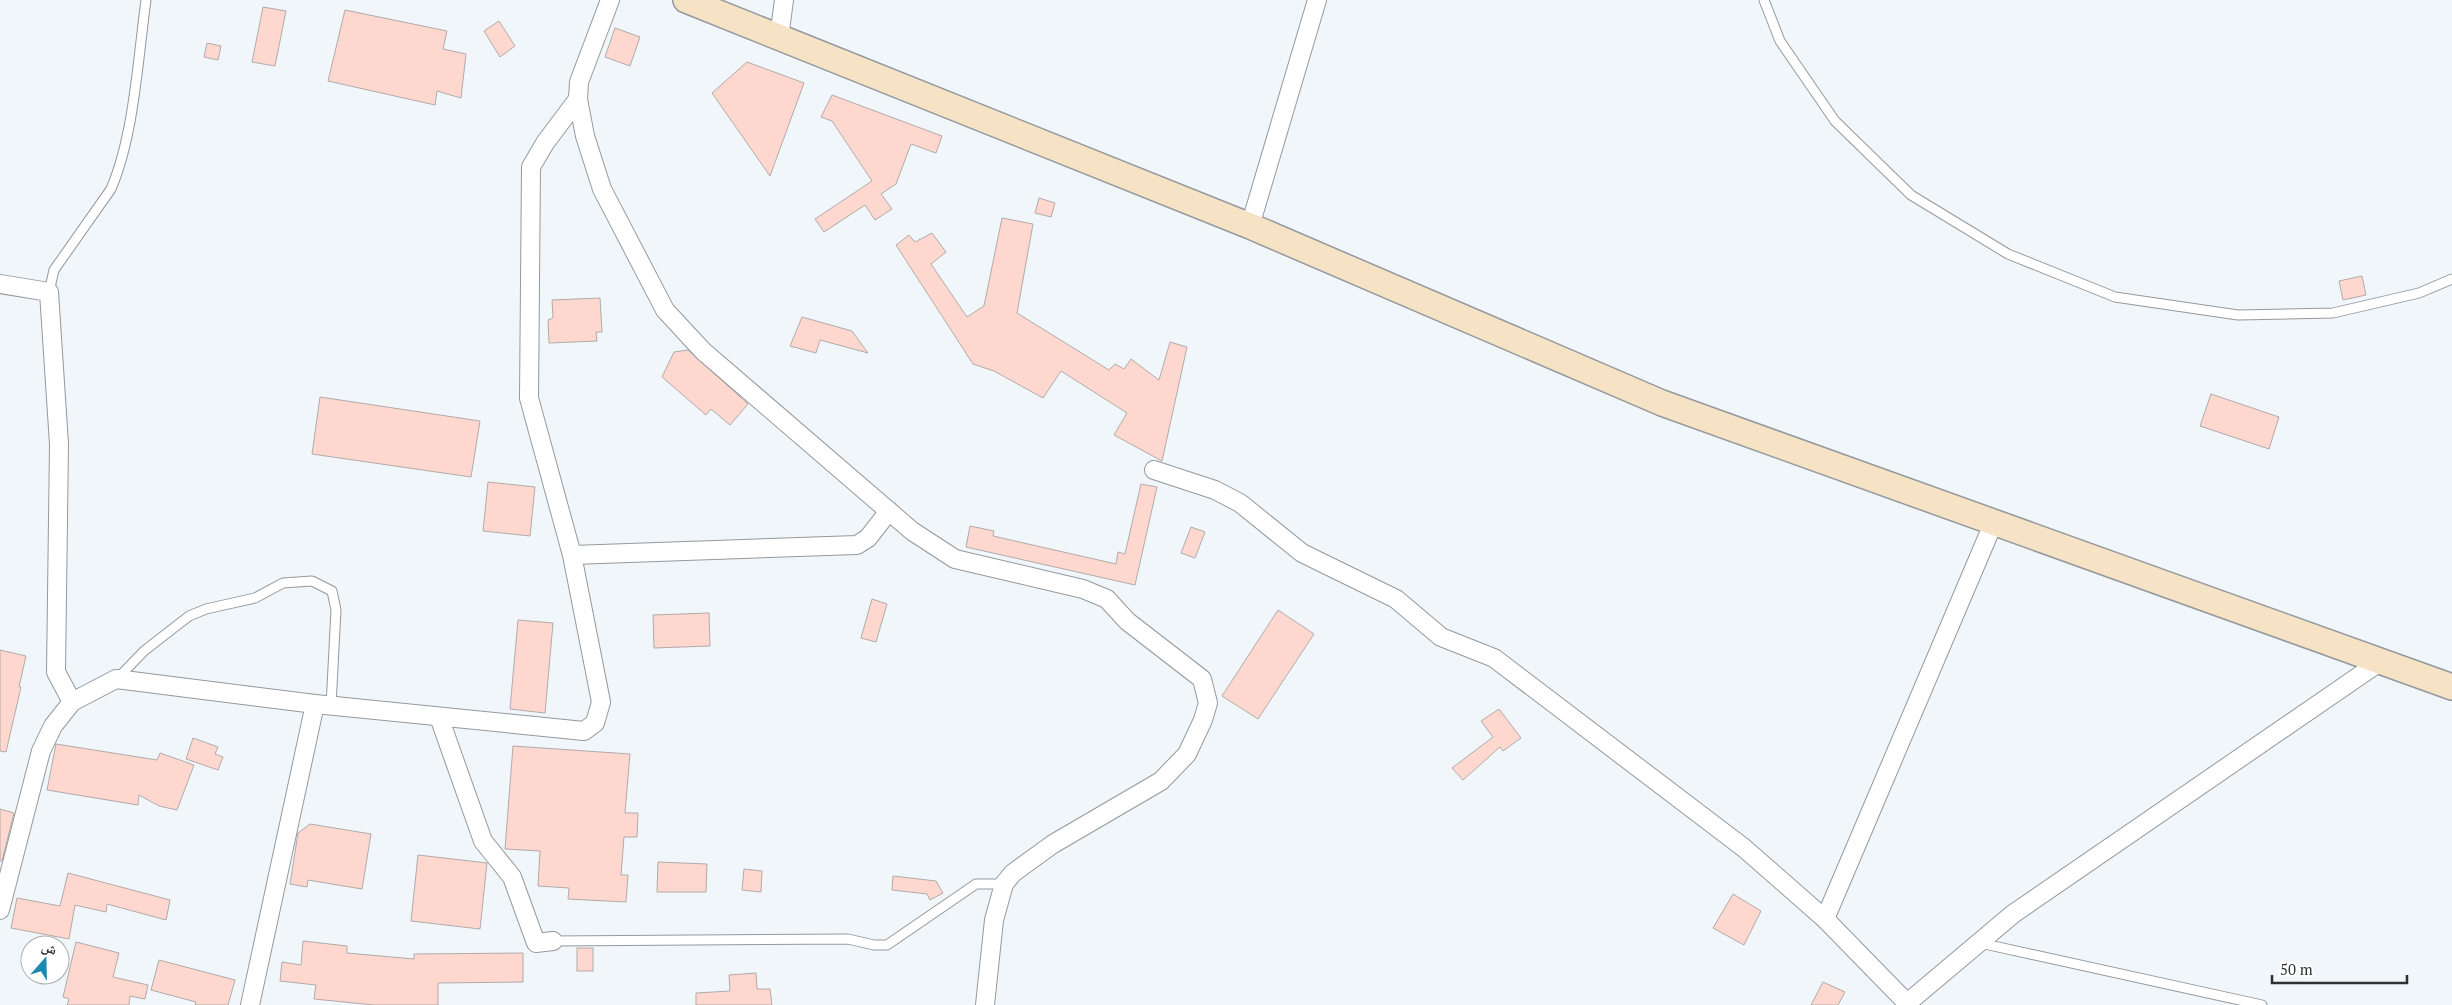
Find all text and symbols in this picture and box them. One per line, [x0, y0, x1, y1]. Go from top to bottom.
north arrow [20, 935, 70, 985]
text: ش [39, 936, 60, 959]
scale bar [2272, 952, 2407, 984]
text: 50 m [2280, 959, 2313, 979]

